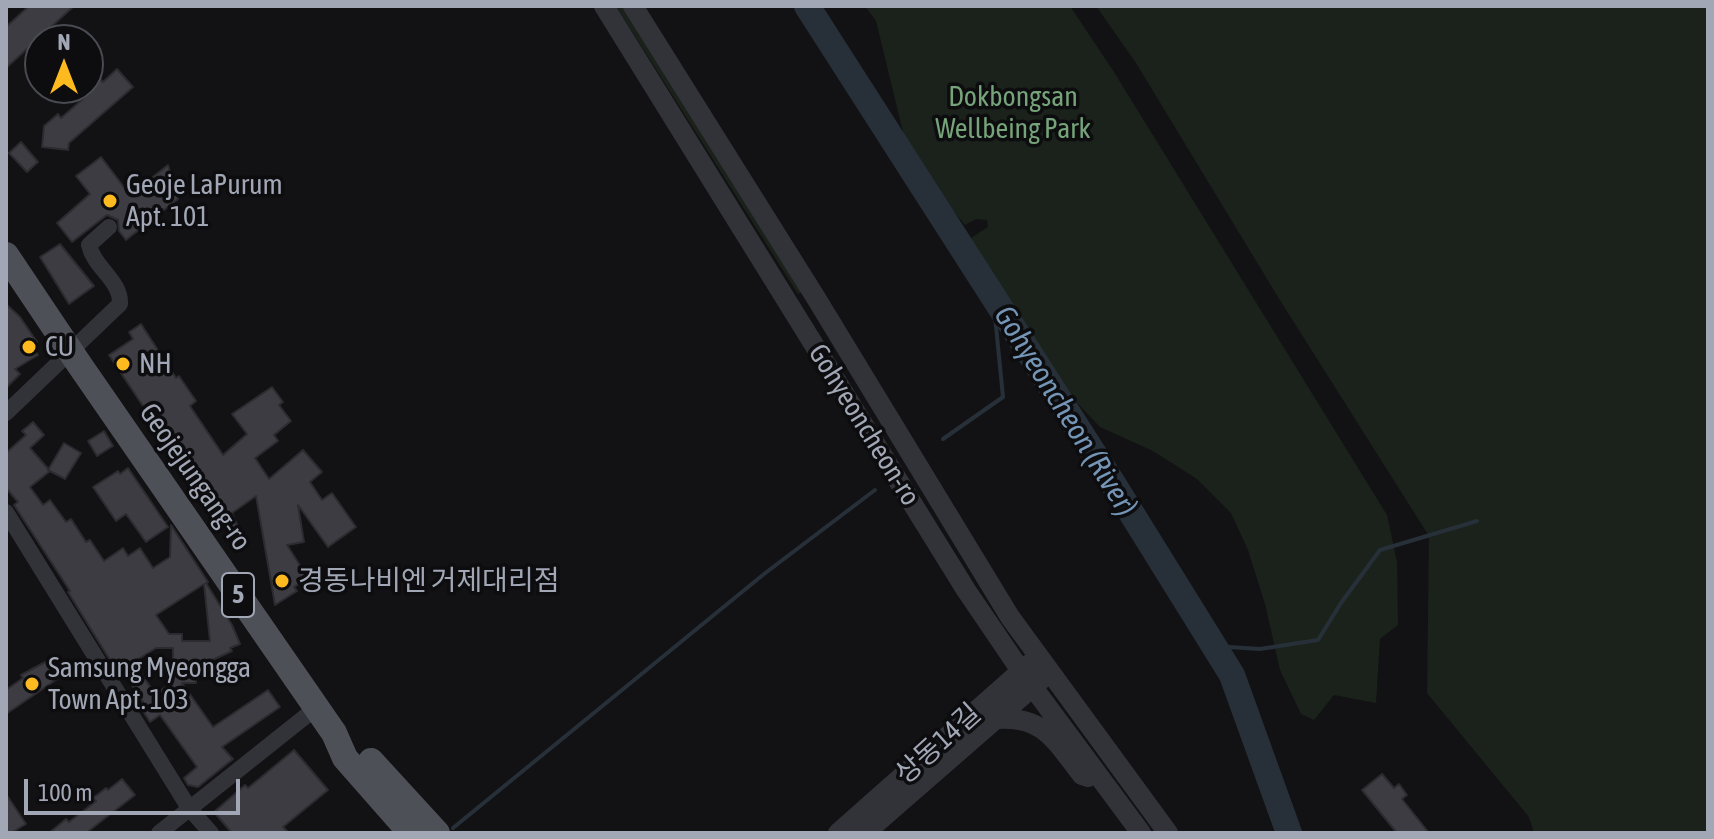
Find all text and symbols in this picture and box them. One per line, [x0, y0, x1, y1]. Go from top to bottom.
north arrow [24, 24, 104, 104]
text: N [58, 29, 70, 55]
park label: Dokbongsan Wellbeing Park [935, 80, 1091, 146]
place label: Geoje LaPurum Apt. 101 [126, 168, 283, 234]
marker: Geoje LaPurum Apt. 101 [101, 192, 119, 210]
water label: Gohyeoncheon (River) [986, 299, 1144, 523]
place label: CU [45, 330, 74, 364]
marker: CU [20, 338, 38, 356]
street label: Gohyeoncheon-ro [801, 338, 927, 512]
place label: NH [139, 347, 172, 381]
marker: NH [114, 355, 132, 373]
street label: Geojejungang-ro [132, 397, 258, 557]
place label: 경동나비엔 거제대리점 [298, 564, 559, 598]
marker: 경동나비엔 거제대리점 [273, 572, 291, 590]
road number: 5 [222, 573, 254, 617]
place label: Samsung Myeongga Town Apt. 103 [48, 651, 251, 717]
marker: Samsung Myeongga Town Apt. 103 [23, 675, 41, 693]
street label: 상동14길 [888, 697, 988, 791]
scale bar [28, 763, 244, 813]
text: 100 m [38, 779, 92, 806]

